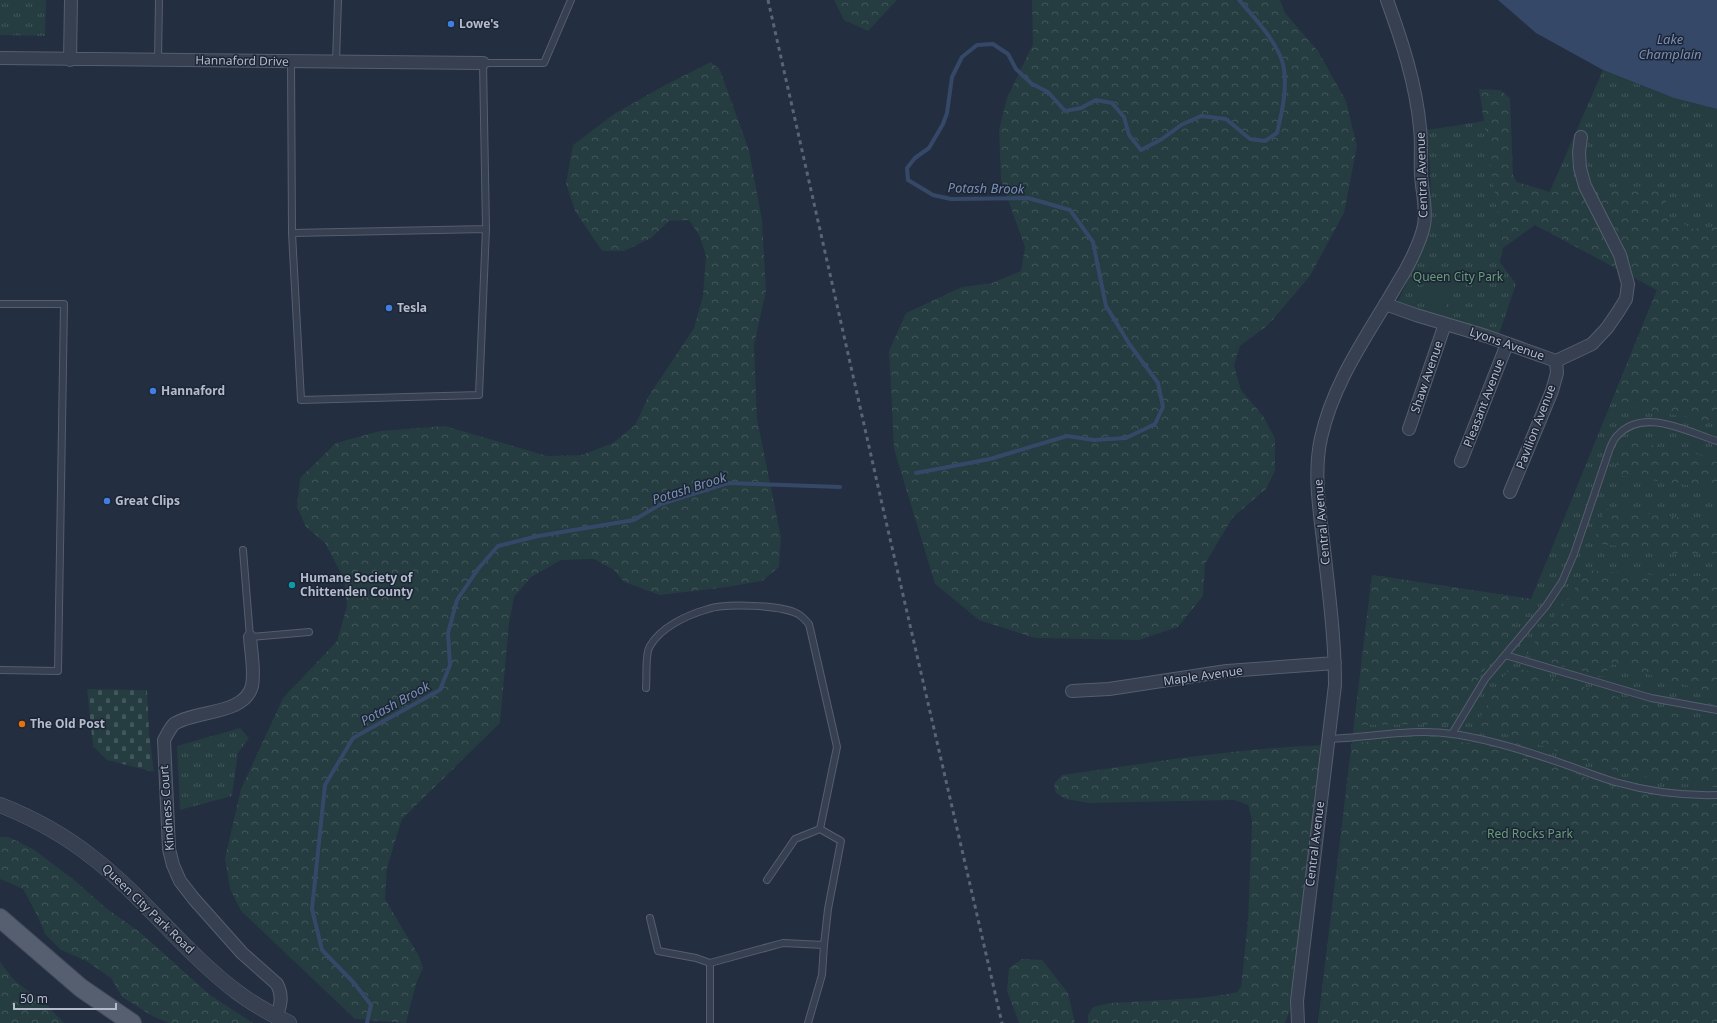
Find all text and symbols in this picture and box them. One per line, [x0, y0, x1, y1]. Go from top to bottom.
place label: Lowe's [459, 15, 499, 32]
marker: Lowe's [446, 19, 456, 29]
water label: Lake Champlain [1638, 30, 1702, 63]
street label: Hannaford Drive [195, 51, 289, 70]
street label: Central Avenue [1411, 132, 1431, 218]
water label: Potash Brook [947, 178, 1025, 198]
park label: Queen City Park [1413, 268, 1504, 285]
place label: Tesla [397, 299, 427, 316]
marker: Tesla [384, 303, 394, 313]
street label: Lyons Avenue [1467, 323, 1547, 364]
street label: Shaw Avenue [1406, 338, 1447, 415]
street label: Pleasant Avenue [1459, 356, 1508, 449]
place label: Hannaford [161, 382, 225, 399]
street label: Pavilion Avenue [1512, 382, 1560, 472]
marker: Hannaford [148, 386, 158, 396]
water label: Potash Brook [650, 467, 729, 508]
street label: Central Avenue [1309, 478, 1334, 566]
place label: Great Clips [115, 492, 180, 509]
marker: Great Clips [102, 496, 112, 506]
place label: Humane Society of Chittenden County [300, 569, 414, 600]
marker: Humane Society of Chittenden County [287, 580, 297, 590]
street label: Maple Avenue [1162, 661, 1244, 689]
water label: Potash Brook [357, 676, 433, 729]
place label: The Old Post [30, 715, 105, 732]
marker: The Old Post [17, 719, 27, 729]
street label: Kindness Court [155, 764, 178, 851]
street label: Central Avenue [1301, 800, 1328, 888]
park label: Red Rocks Park [1487, 825, 1574, 842]
street label: Queen City Park Road [98, 860, 198, 957]
scale bar [14, 985, 116, 1011]
text: 50 m [20, 990, 48, 1007]

